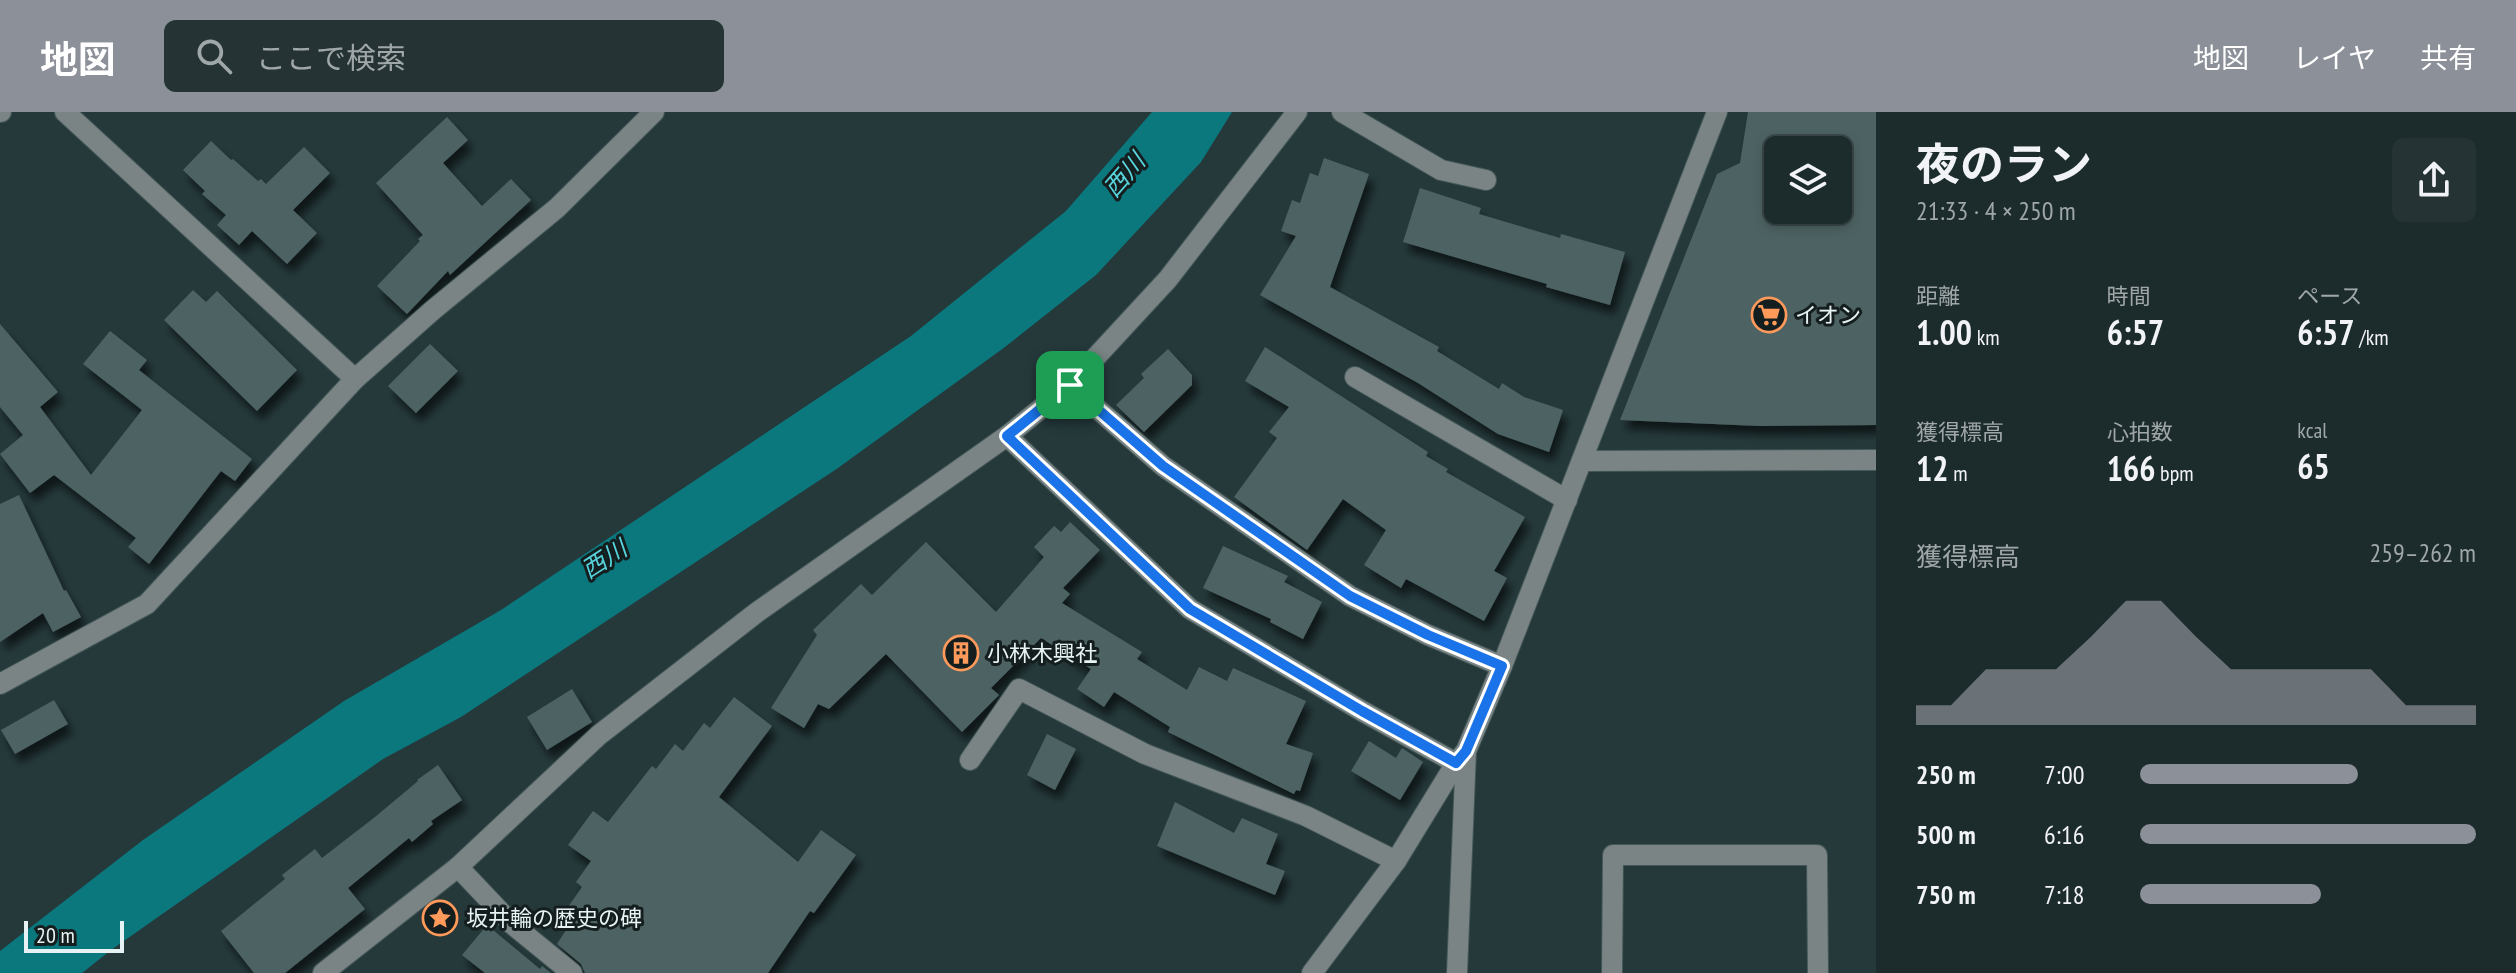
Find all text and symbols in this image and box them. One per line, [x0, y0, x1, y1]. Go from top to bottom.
search box [164, 20, 724, 92]
text: 地図 [40, 34, 116, 83]
icon: search [192, 34, 236, 78]
text: ここで検索 [256, 38, 406, 77]
text: 地図 [2193, 39, 2249, 76]
text: レイヤ [2293, 39, 2376, 76]
text: 共有 [2420, 39, 2476, 76]
text: 夜のラン [1916, 135, 2092, 192]
map controls [1764, 136, 1852, 224]
button: layers [1764, 136, 1852, 224]
button: share [2392, 138, 2476, 222]
water label: 西川 [1097, 144, 1153, 203]
text: 21:33 · 4 × 250 m [1916, 194, 2076, 227]
text: 距離 [1916, 282, 1960, 310]
text: 時間 [2107, 282, 2151, 310]
text: ペース [2297, 282, 2362, 310]
supermarket icon: イオン [1750, 296, 1788, 334]
place label: イオン [1795, 301, 1861, 329]
text: 1.00 [1916, 310, 1972, 354]
text: 6:57 [2107, 310, 2164, 354]
text: 6:57 [2297, 310, 2355, 354]
text: km [1972, 323, 2000, 351]
text: /km [2355, 323, 2389, 351]
pin [1036, 351, 1104, 419]
icon: arrive [1048, 363, 1092, 407]
text: kcal [2297, 416, 2327, 444]
text: 獲得標高 [1916, 418, 2004, 446]
text: 心拍数 [2107, 418, 2173, 446]
text: 65 [2297, 444, 2330, 488]
text: 12 [1916, 446, 1949, 490]
text: 166 [2107, 446, 2155, 490]
text: m [1949, 459, 1968, 487]
text: bpm [2155, 459, 2194, 487]
water label: 西川 [575, 531, 635, 585]
text: 259–262 m [2370, 536, 2476, 569]
text: 獲得標高 [1916, 540, 2020, 573]
building icon: 小林木興社 [942, 634, 980, 672]
place label: 小林木興社 [987, 639, 1097, 667]
text: 250 m [1916, 758, 1976, 791]
text: 7:00 [2044, 758, 2084, 791]
text: 500 m [1916, 818, 1976, 851]
text: 6:16 [2044, 818, 2084, 851]
text: 750 m [1916, 878, 1976, 911]
text: 7:18 [2044, 878, 2084, 911]
place icon: 坂井輪の歴史の碑 [421, 899, 459, 937]
place label: 坂井輪の歴史の碑 [466, 904, 642, 932]
scale bar [24, 917, 124, 953]
text: 20 m [36, 921, 75, 949]

